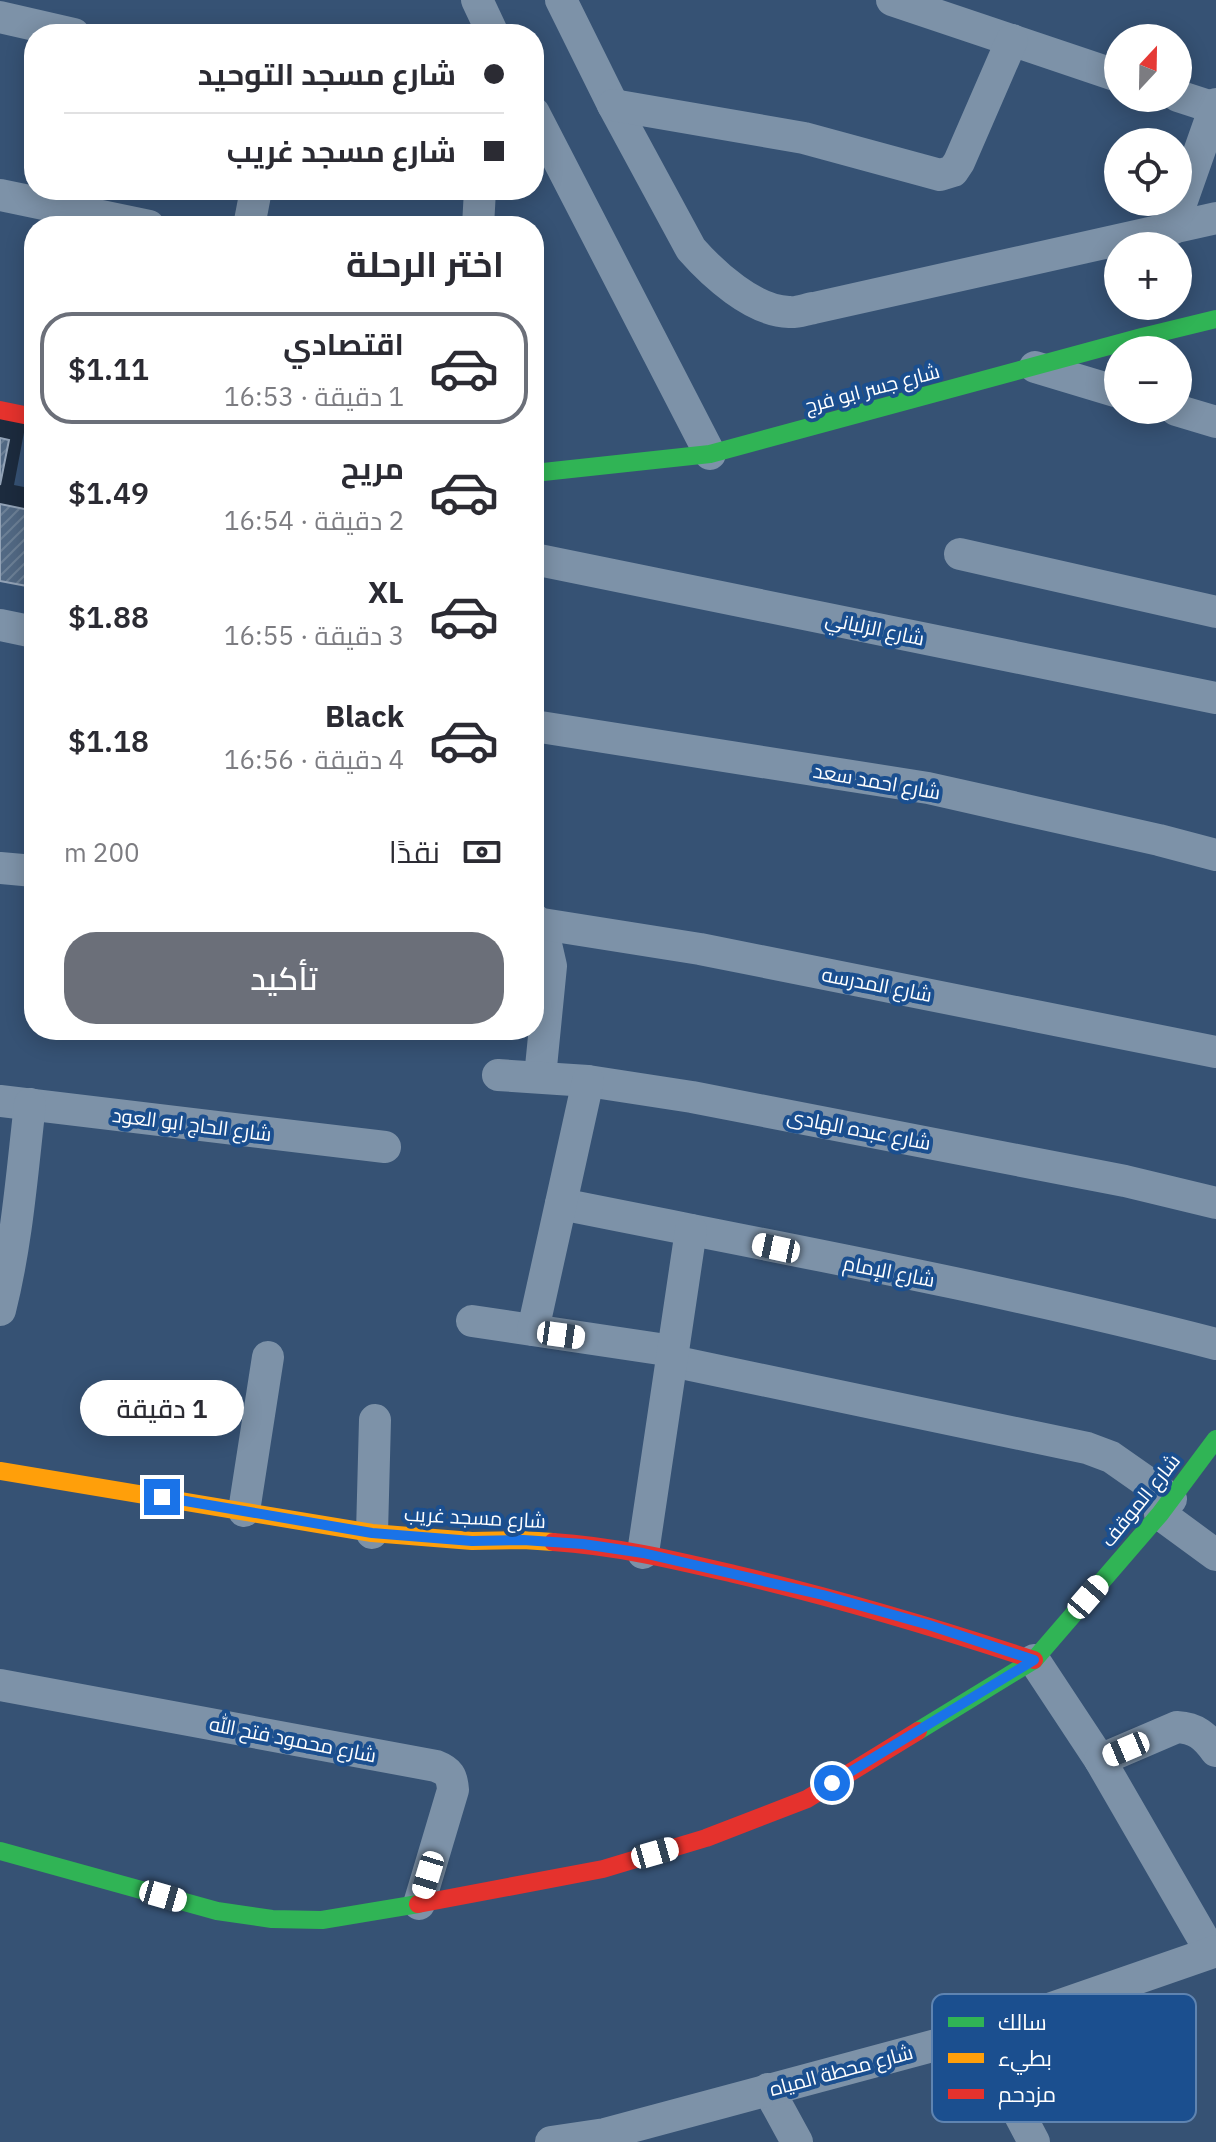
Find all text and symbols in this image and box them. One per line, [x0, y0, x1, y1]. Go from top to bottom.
north arrow [1104, 24, 1192, 112]
map controls [1104, 24, 1192, 424]
text: شارع مسجد التوحيد [198, 54, 456, 93]
button: locate [1104, 128, 1192, 216]
text: شارع مسجد غريب [227, 131, 456, 170]
button: + [1104, 232, 1192, 320]
text: اختر الرحلة [346, 240, 504, 287]
text: اقتصادي [283, 324, 404, 363]
icon: car [428, 332, 500, 404]
button: − [1104, 336, 1192, 424]
text: $1.11 [68, 349, 149, 388]
street label: شارع جسر ابو فرج [801, 357, 943, 420]
text: 1 دقيقة · 16:53 [224, 379, 404, 413]
text: مريح [341, 448, 404, 487]
icon: car [428, 456, 500, 528]
text: $1.49 [68, 473, 149, 512]
text: 2 دقيقة · 16:54 [224, 503, 404, 537]
text: XL [368, 572, 404, 611]
icon: car [428, 580, 500, 652]
text: $1.88 [68, 597, 149, 636]
street label: شارع الزلباني [822, 604, 927, 655]
text: 3 دقيقة · 16:55 [224, 618, 404, 652]
text: Black [325, 696, 404, 735]
icon: car [428, 704, 500, 776]
text: $1.18 [68, 721, 149, 760]
text: 4 دقيقة · 16:56 [224, 742, 404, 776]
street label: شارع احمد سعد [811, 757, 943, 806]
icon: cash [460, 830, 504, 874]
text: نقدًا [389, 832, 440, 871]
text: 200 m [64, 835, 140, 869]
button: تأكيد [64, 932, 504, 1024]
street label: شارع المدرسه [819, 960, 935, 1009]
street label: شارع الحاج ابو العود [111, 1101, 273, 1148]
street label: شارع عبده الهادى [785, 1102, 933, 1157]
car [750, 1231, 802, 1265]
street label: شارع الإمام [841, 1249, 937, 1294]
car [536, 1320, 586, 1350]
callout: 1 دقيقة [80, 1381, 244, 1437]
text: 1 دقيقة [117, 1391, 207, 1425]
street label: شارع الموقف [1094, 1448, 1187, 1553]
route end [144, 1479, 180, 1515]
street label: شارع مسجد غريب [403, 1500, 547, 1535]
car [1063, 1571, 1113, 1623]
street label: شارع محمود فتح الله [207, 1710, 379, 1769]
car [1099, 1729, 1153, 1769]
route start [814, 1765, 850, 1801]
car [629, 1835, 681, 1871]
car [410, 1849, 446, 1901]
car [137, 1878, 189, 1914]
legend [932, 1994, 1196, 2122]
text: سالك [998, 2007, 1047, 2036]
street label: شارع محطة المياه [766, 2038, 916, 2103]
text: بطيء [998, 2043, 1052, 2075]
text: مزدحم [998, 2079, 1056, 2110]

